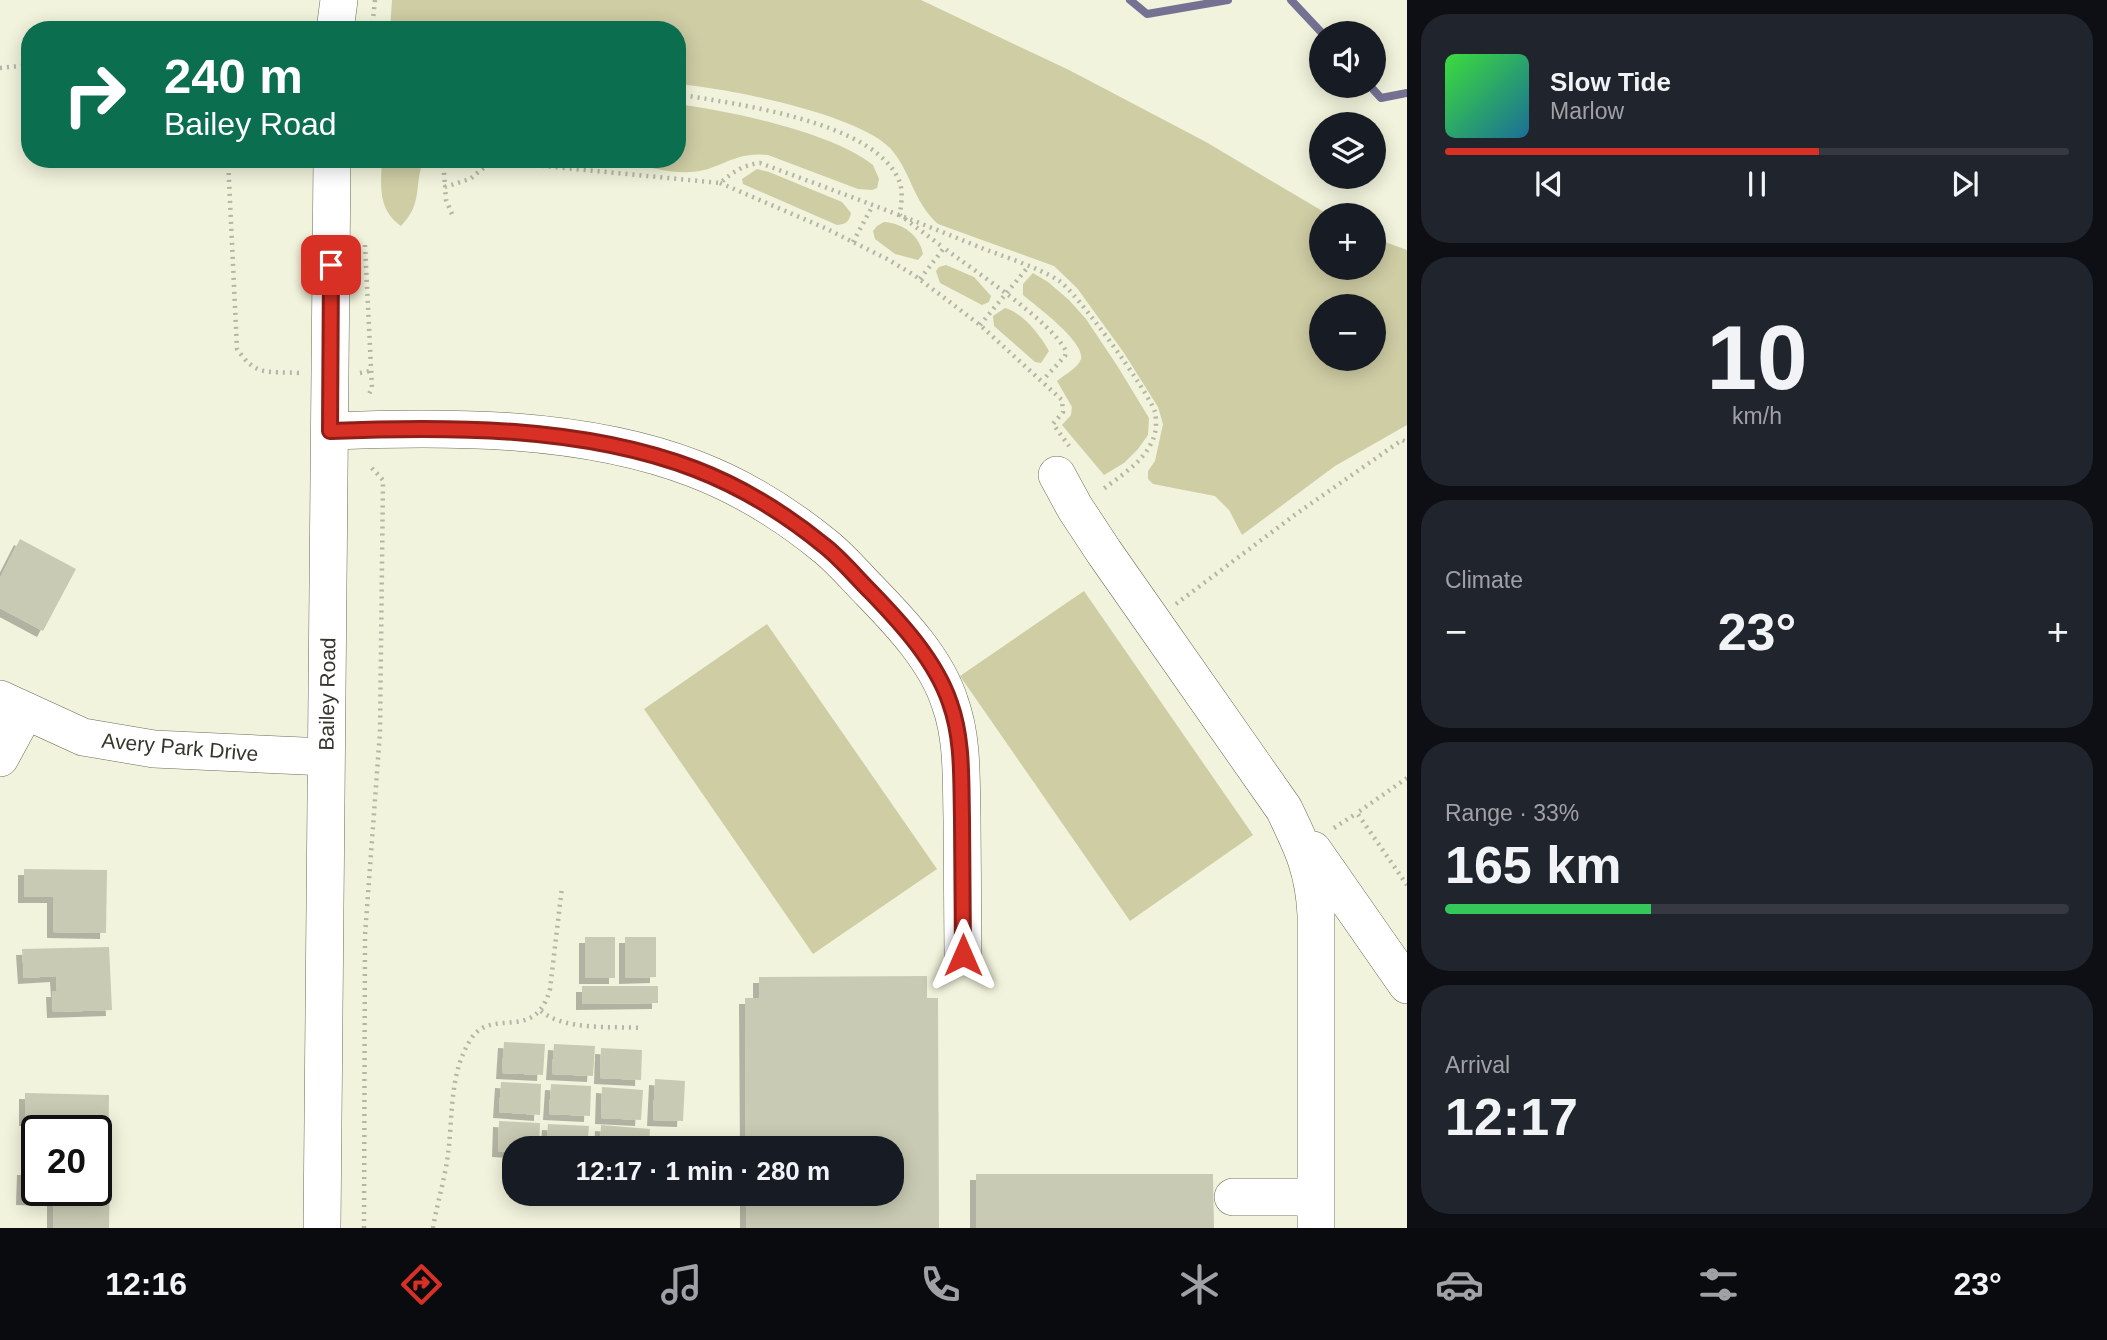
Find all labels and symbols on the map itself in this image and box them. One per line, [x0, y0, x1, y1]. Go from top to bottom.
pin [301, 235, 361, 295]
street label: Bailey Road [315, 637, 339, 751]
street label: Avery Park Drive [101, 729, 259, 765]
position arrow [926, 918, 1000, 992]
speed limit sign: 20 [21, 1115, 112, 1206]

